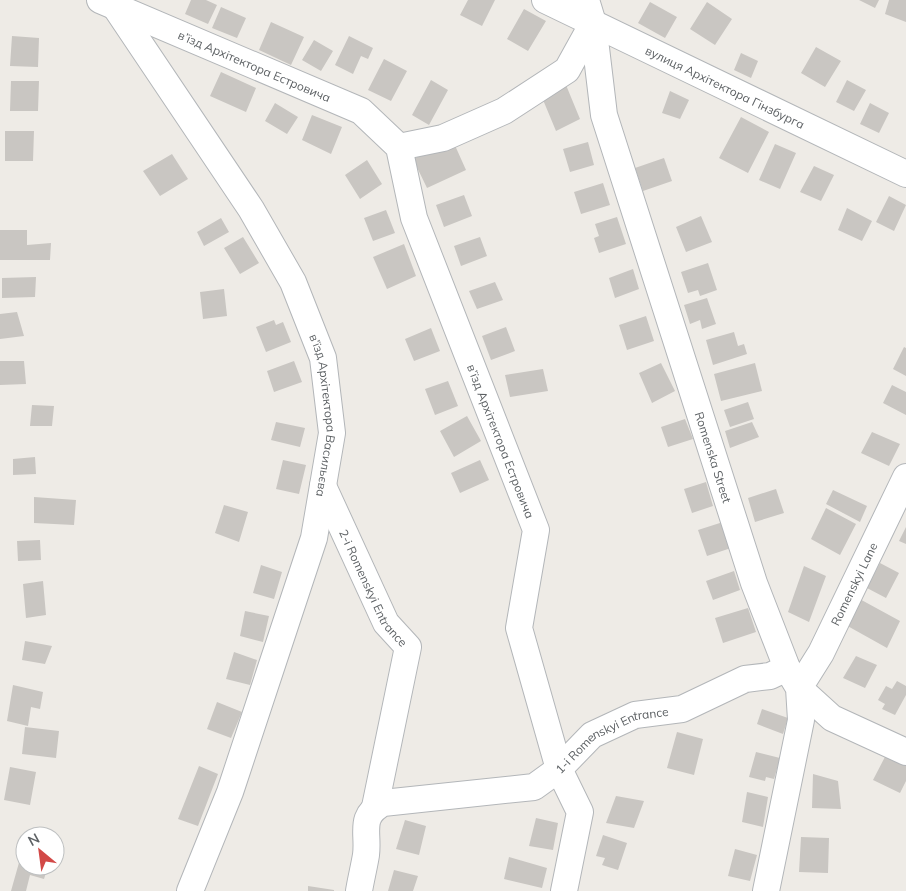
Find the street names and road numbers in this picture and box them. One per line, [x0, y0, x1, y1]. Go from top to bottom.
street label: в’їзд Архітектора Естровича [176, 27, 333, 105]
street label: вулиця Архітектора Гінзбурга [643, 42, 807, 132]
street label: в’їзд Архітектора Васильєва [307, 331, 340, 498]
street label: в’їзд Архітектора Естровича [464, 362, 538, 520]
street label: Romenska Street [692, 410, 735, 505]
street label: 2-i Romenskyi Entrance [336, 527, 411, 649]
street label: Romenskyi Lane [827, 540, 881, 628]
street label: 1-i Romenskyi Entrance [552, 703, 669, 776]

